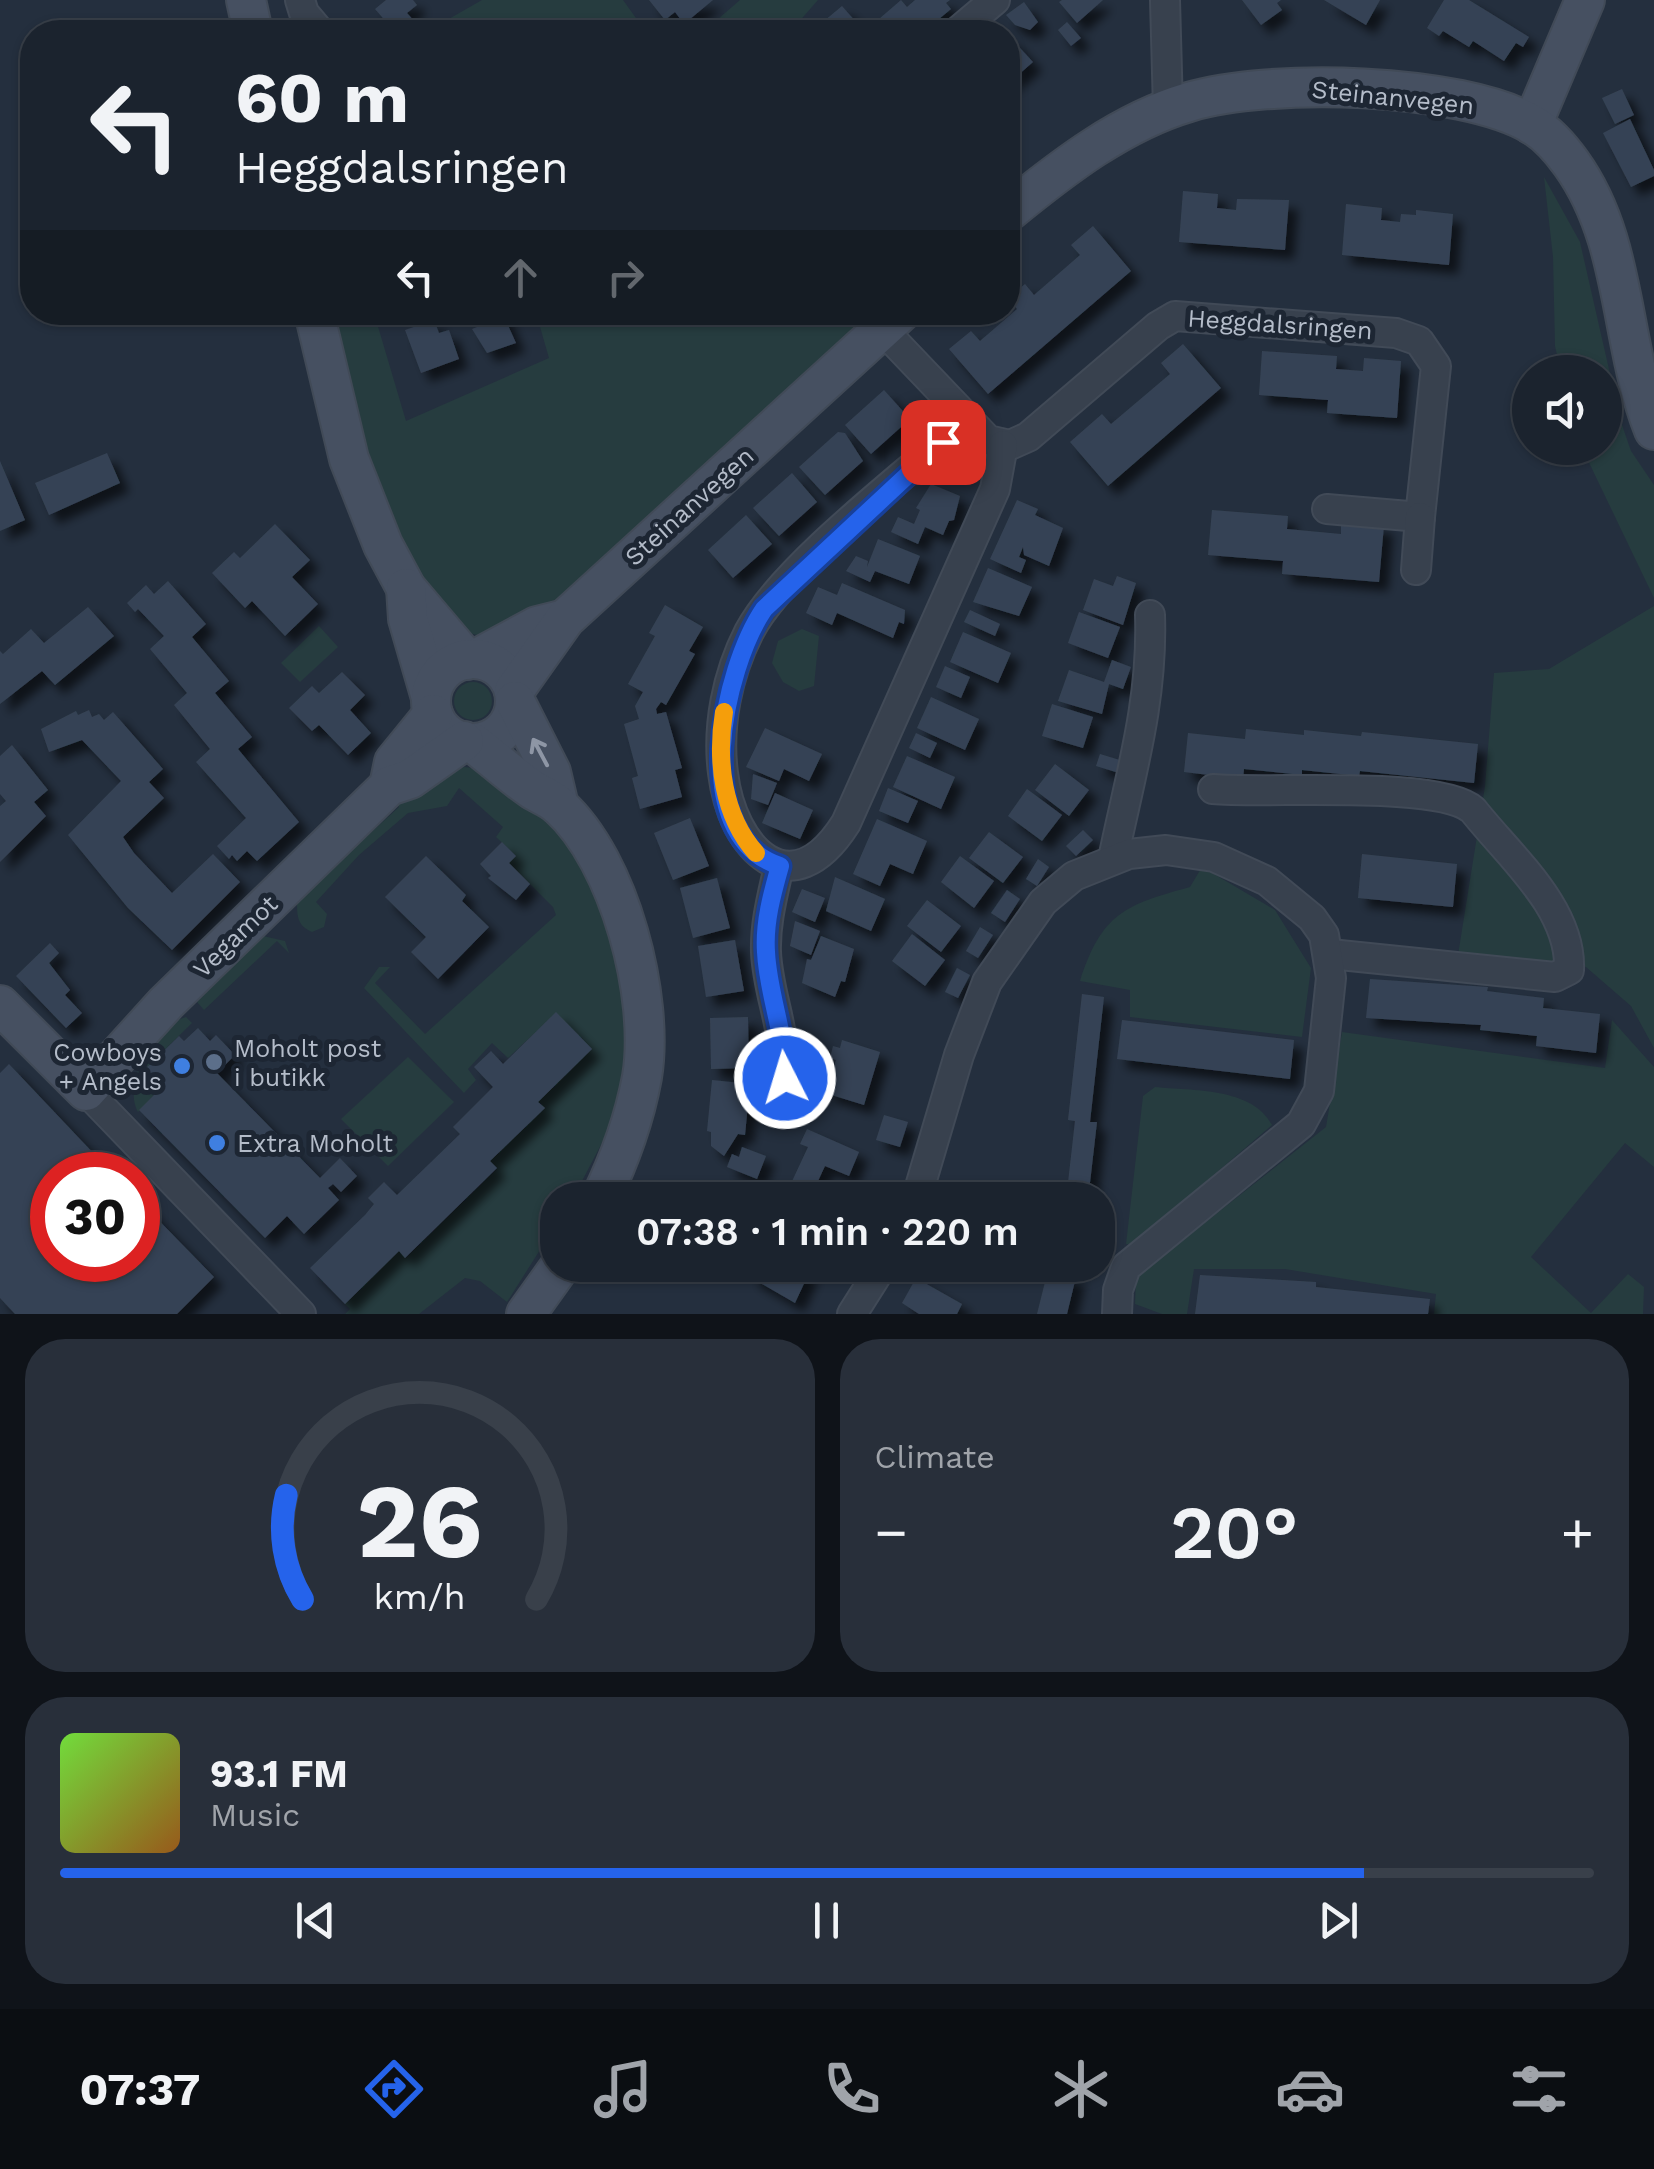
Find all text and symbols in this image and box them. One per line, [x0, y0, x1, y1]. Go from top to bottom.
text: 60 m [235, 57, 409, 139]
icon: left [70, 60, 200, 190]
street label: Steinanvegen [1310, 75, 1476, 120]
text: Heggdalsringen [235, 141, 569, 194]
icon: left [388, 250, 443, 305]
icon: ahead [493, 250, 548, 305]
icon: right [598, 250, 653, 305]
street label: Heggdalsringen [1186, 304, 1373, 345]
map controls [1512, 355, 1622, 465]
button: sound [1512, 355, 1622, 465]
pin [901, 400, 986, 485]
icon: arrive [916, 415, 971, 470]
street label: Steinanvegen [619, 441, 760, 572]
one-way arrow [530, 738, 549, 768]
street label: Vegamot [187, 889, 284, 984]
position arrow [733, 1026, 837, 1130]
place label: Moholt post i butikk [234, 1034, 382, 1092]
place label: Cowboys + Angels [53, 1038, 162, 1096]
marker: Moholt post i butikk [203, 1051, 225, 1073]
marker: Cowboys + Angels [171, 1055, 193, 1077]
place label: Extra Moholt [237, 1129, 393, 1158]
marker: Extra Moholt [206, 1132, 228, 1154]
speed limit sign: 30 [30, 1152, 160, 1282]
text: 07:38 · 1 min · 220 m [636, 1210, 1019, 1254]
text: Climate [875, 1438, 995, 1476]
text: 26 [357, 1460, 483, 1582]
text: 20° [1170, 1488, 1298, 1576]
text: − [875, 1500, 908, 1564]
text: + [1561, 1500, 1594, 1564]
text: km/h [374, 1576, 466, 1618]
text: 93.1 FM [210, 1752, 348, 1796]
text: Music [210, 1796, 300, 1834]
icon: previous [288, 1893, 343, 1948]
icon: pause [799, 1893, 854, 1948]
icon: next [1311, 1893, 1366, 1948]
icon: directions [359, 2054, 429, 2124]
icon: music [588, 2054, 658, 2124]
icon: phone [817, 2054, 887, 2124]
icon: climate [1046, 2054, 1116, 2124]
icon: car [1275, 2054, 1345, 2124]
icon: filters [1504, 2054, 1574, 2124]
text: 07:37 [80, 2063, 200, 2116]

